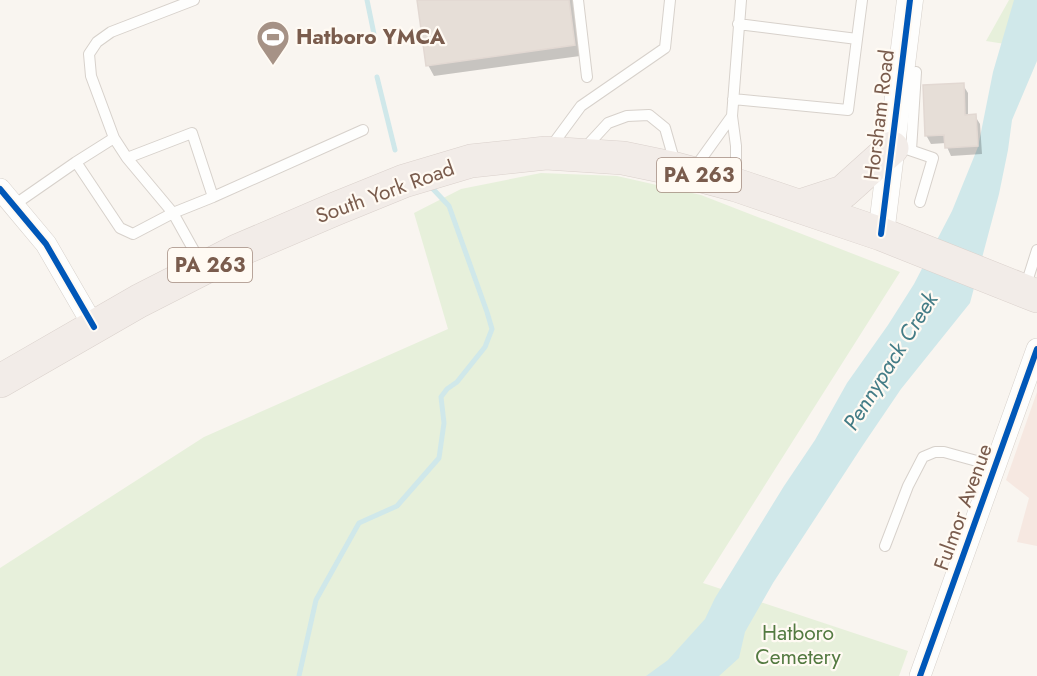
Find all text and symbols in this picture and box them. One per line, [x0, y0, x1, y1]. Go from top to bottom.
sports icon: Hatboro YMCA [255, 19, 291, 66]
place label: Hatboro YMCA [296, 22, 446, 52]
street label: Horsham Road [856, 48, 902, 182]
street label: South York Road [311, 153, 459, 231]
road number: PA 263 [657, 158, 741, 192]
road number: PA 263 [168, 248, 252, 282]
water label: Pennypack Creek [835, 284, 946, 436]
street label: Fulmor Avenue [926, 439, 1000, 574]
park label: Hatboro Cemetery [755, 618, 841, 672]

